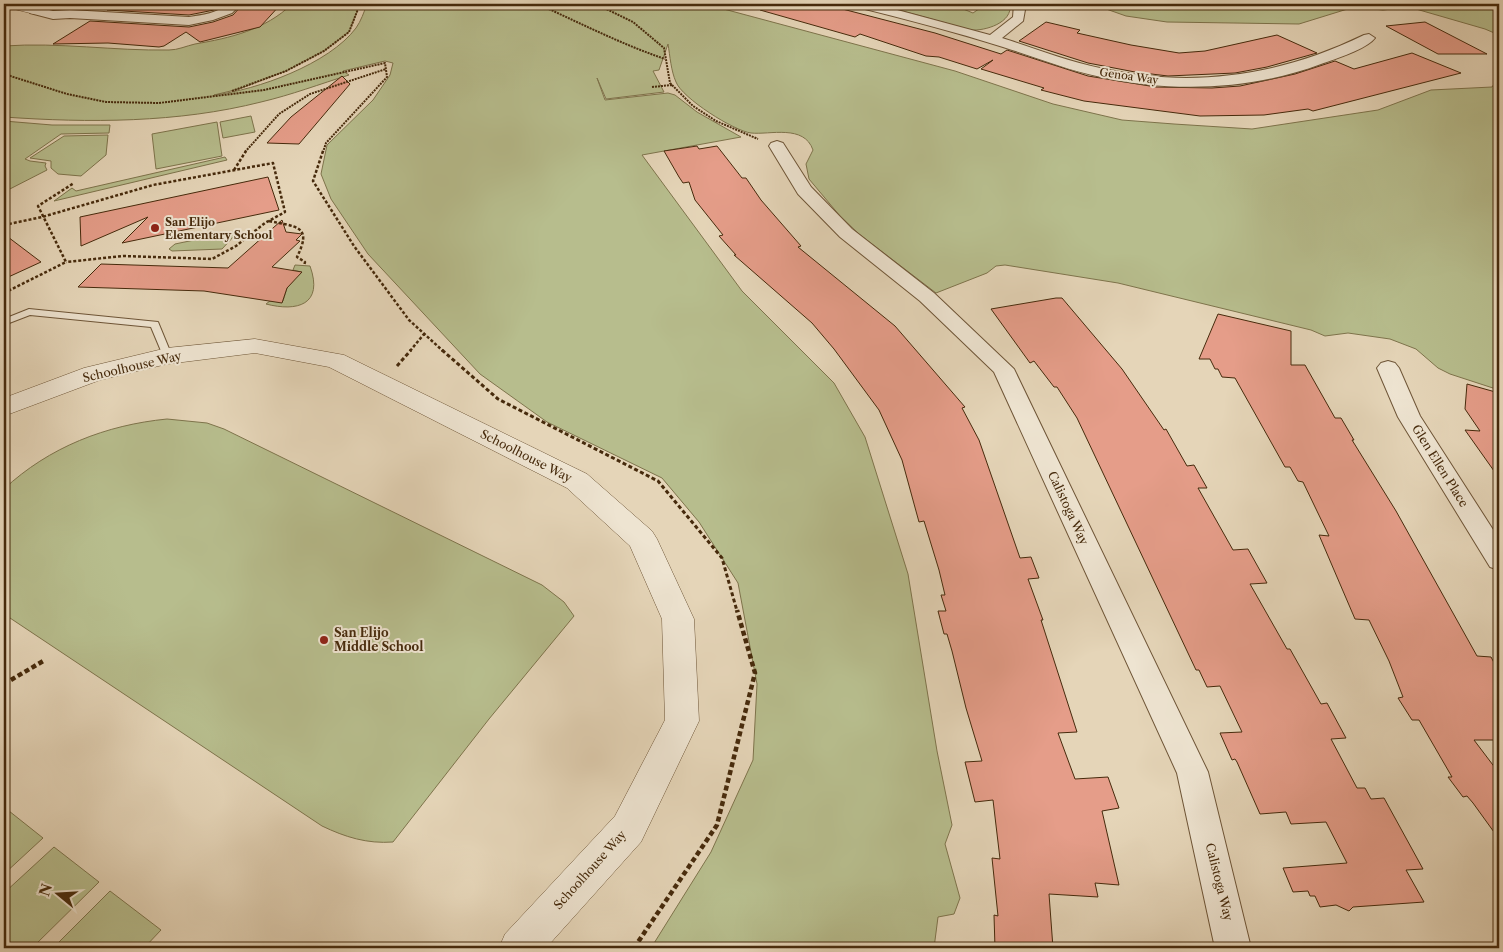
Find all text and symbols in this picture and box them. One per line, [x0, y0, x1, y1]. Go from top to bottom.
street label: Genoa Way [1099, 65, 1160, 87]
place label: San Elijo Elementary School [165, 215, 272, 242]
marker: San Elijo Elementary School [149, 222, 161, 234]
street label: Schoolhouse Way [81, 348, 183, 385]
street label: Glen Ellen Place [1409, 422, 1472, 510]
street label: Schoolhouse Way [478, 426, 575, 485]
street label: Calistoga Way [1045, 469, 1092, 547]
place label: San Elijo Middle School [334, 625, 423, 654]
marker: San Elijo Middle School [318, 634, 330, 646]
street label: Schoolhouse Way [550, 827, 629, 912]
street label: Calistoga Way [1203, 841, 1236, 923]
north arrow [32, 870, 82, 920]
text: N [35, 881, 56, 899]

